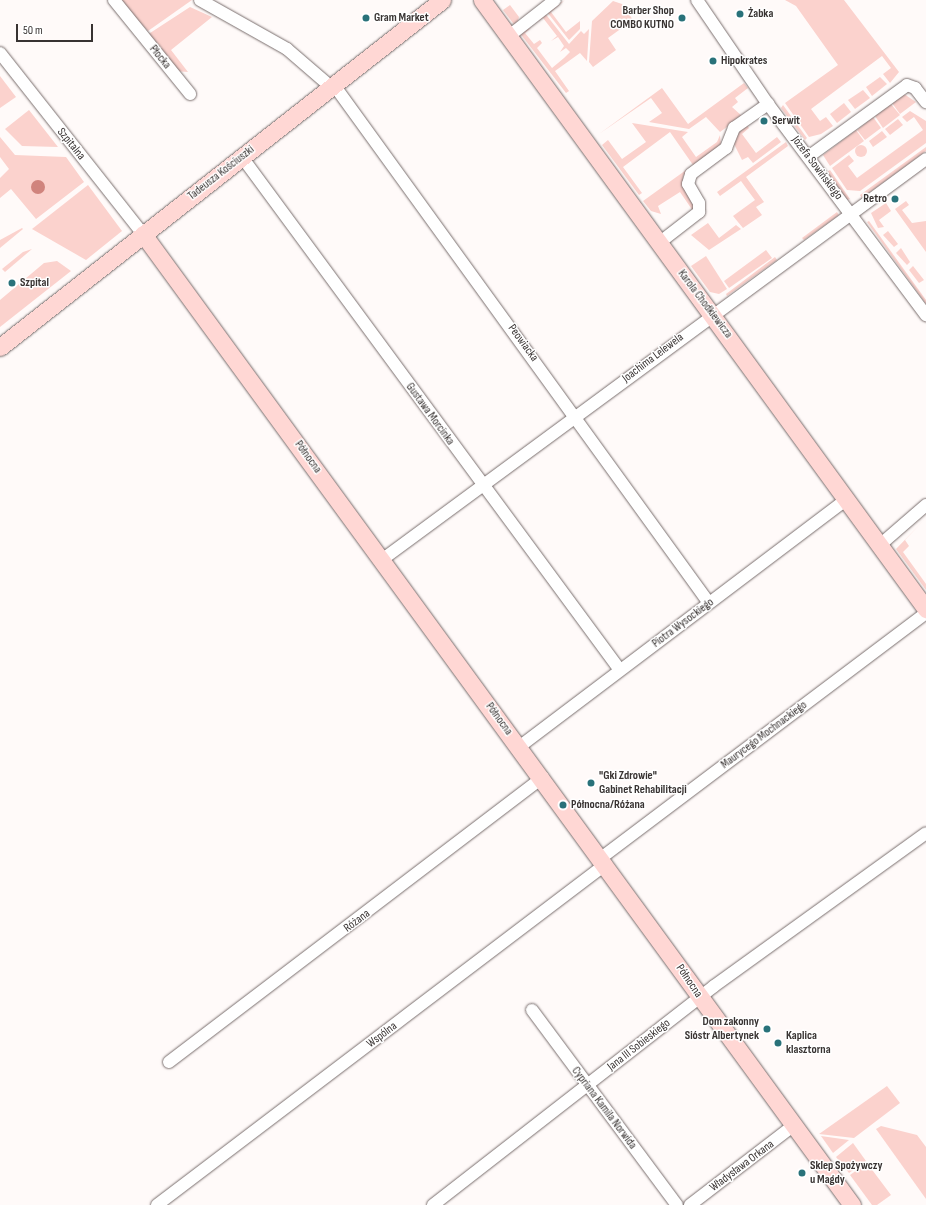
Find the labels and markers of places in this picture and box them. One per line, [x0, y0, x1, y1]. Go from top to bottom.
place label: Barber Shop COMBO KUTNO [610, 4, 674, 32]
place label: Żabka [748, 7, 773, 21]
marker: Żabka [735, 9, 745, 19]
place label: Gram Market [374, 11, 429, 25]
marker: Gram Market [361, 13, 371, 23]
marker: Barber Shop COMBO KUTNO [677, 13, 687, 23]
place label: Hipokrates [721, 54, 767, 68]
marker: Hipokrates [708, 56, 718, 66]
place label: Serwit [772, 114, 800, 128]
marker: Serwit [759, 116, 769, 126]
place label: Retro [863, 192, 887, 206]
marker: Retro [890, 194, 900, 204]
place label: Szpital [20, 276, 49, 290]
marker: Szpital [7, 278, 17, 288]
place label: "Gki Zdrowie" Gabinet Rehabilitacji [599, 769, 687, 797]
marker: "Gki Zdrowie" Gabinet Rehabilitacji [586, 778, 596, 788]
place label: Północna/Różana [571, 798, 645, 812]
marker: Północna/Różana [558, 800, 568, 810]
place label: Dom zakonny Sióstr Albertynek [685, 1015, 759, 1043]
marker: Dom zakonny Sióstr Albertynek [762, 1024, 772, 1034]
place label: Kaplica klasztorna [786, 1029, 831, 1057]
marker: Kaplica klasztorna [773, 1038, 783, 1048]
place label: Sklep Spożywczy u Magdy [810, 1159, 882, 1187]
marker: Sklep Spożywczy u Magdy [797, 1168, 807, 1178]

